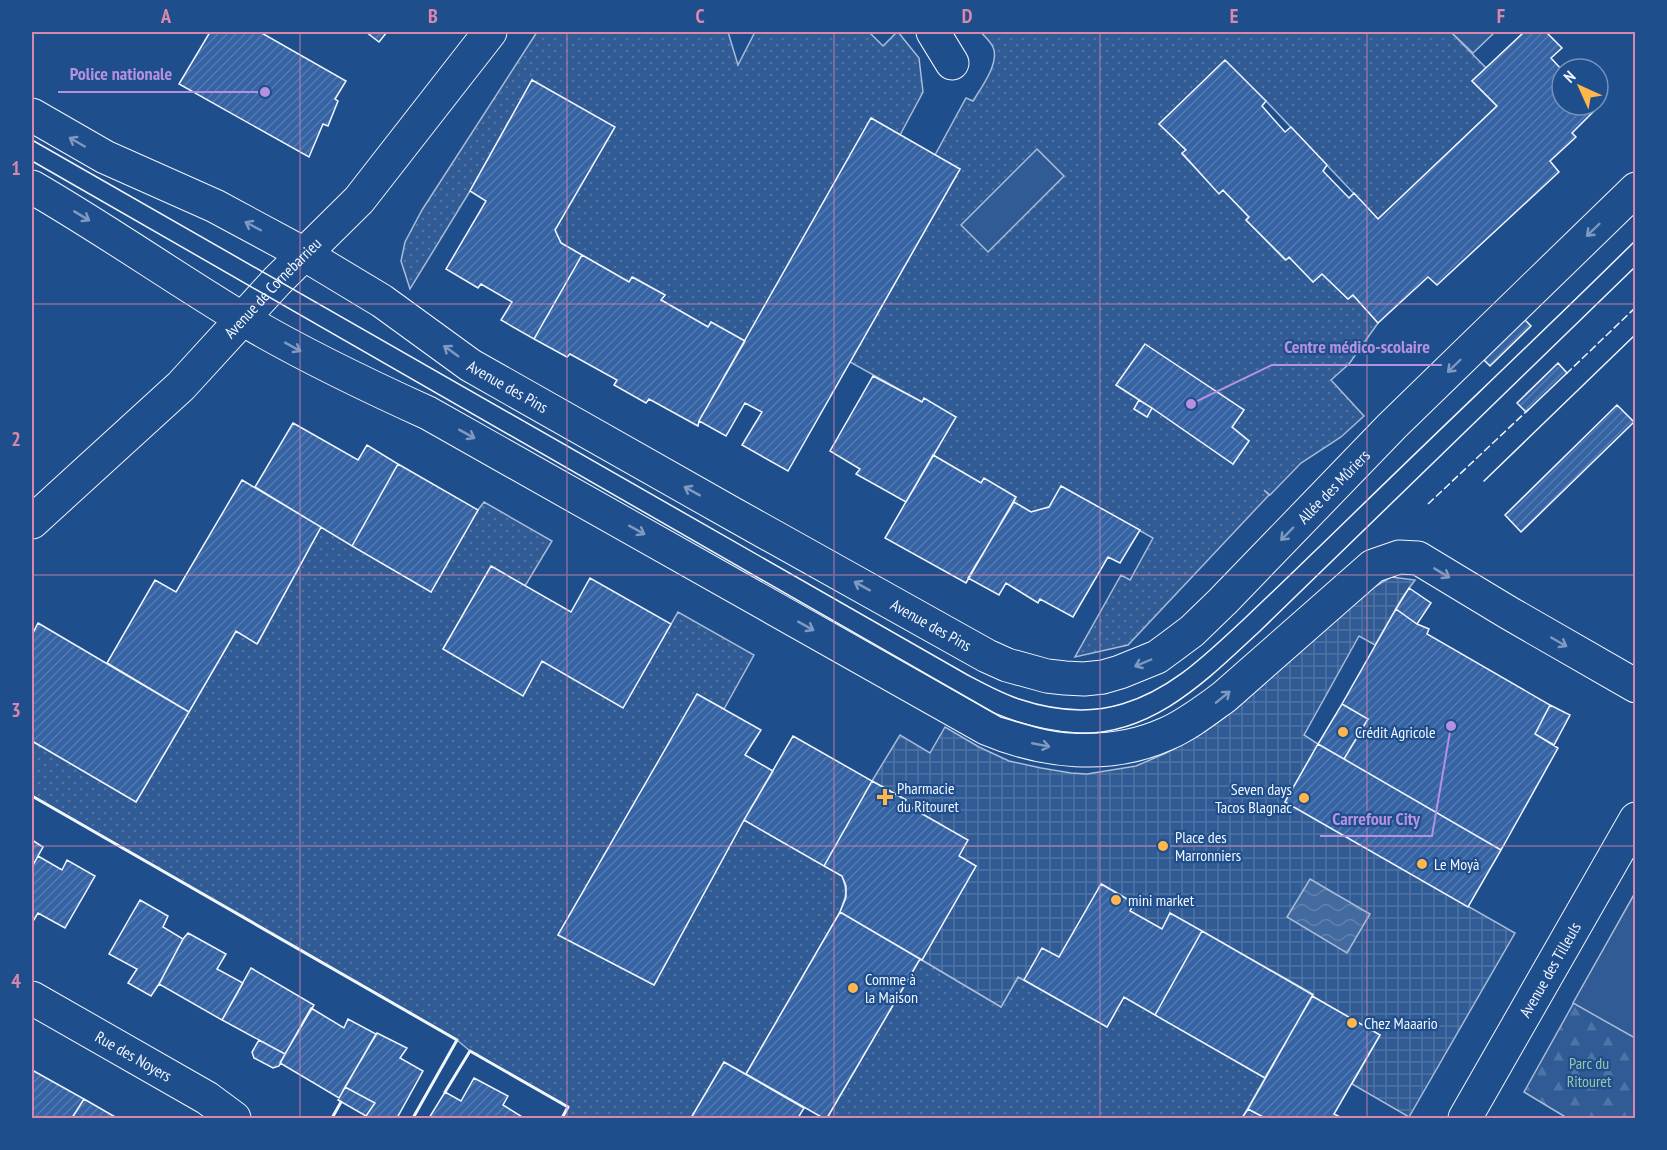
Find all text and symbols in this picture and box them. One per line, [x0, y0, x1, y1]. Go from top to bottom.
text: A [160, 3, 172, 29]
text: B [428, 3, 438, 29]
text: C [695, 3, 705, 29]
text: D [962, 3, 973, 29]
text: E [1230, 3, 1238, 29]
text: F [1497, 3, 1505, 29]
callout: Police nationale [58, 56, 185, 92]
north arrow [1550, 57, 1610, 117]
text: Police nationale [70, 62, 172, 85]
text: N [1559, 66, 1580, 87]
one-way arrow [69, 135, 86, 147]
text: 1 [11, 155, 21, 181]
one-way arrow [73, 211, 90, 223]
one-way arrow [245, 220, 262, 232]
one-way arrow [1586, 222, 1601, 237]
street label: Avenue de Cornebarrieu [220, 233, 325, 342]
callout: Centre médico-scolaire [1272, 329, 1442, 365]
text: Centre médico-scolaire [1284, 335, 1430, 358]
one-way arrow [284, 341, 301, 353]
one-way arrow [443, 345, 459, 357]
street label: Avenue des Pins [464, 356, 552, 417]
one-way arrow [1447, 359, 1462, 373]
text: 2 [11, 426, 21, 452]
one-way arrow [458, 429, 475, 441]
street label: Allée des Mûriers [1293, 445, 1374, 528]
one-way arrow [684, 484, 701, 496]
one-way arrow [628, 525, 645, 537]
one-way arrow [1280, 527, 1294, 542]
one-way arrow [1433, 567, 1450, 579]
one-way arrow [854, 580, 871, 592]
street label: Avenue des Pins [887, 594, 975, 655]
one-way arrow [797, 621, 815, 632]
one-way arrow [1550, 636, 1567, 648]
one-way arrow [1134, 658, 1152, 669]
one-way arrow [1215, 691, 1231, 704]
text: 3 [11, 697, 21, 723]
place label: Crédit Agricole [1355, 722, 1436, 742]
marker: Crédit Agricole [1336, 725, 1350, 739]
one-way arrow [1031, 740, 1051, 751]
place label: Pharmacie du Ritouret [897, 778, 960, 816]
place label: Seven days Tacos Blagnac [1215, 779, 1292, 817]
marker: Pharmacie du Ritouret [878, 790, 892, 804]
marker: Seven days Tacos Blagnac [1297, 791, 1311, 805]
callout: Carrefour City [1320, 800, 1432, 836]
text: Carrefour City [1332, 807, 1421, 830]
place label: Place des Marronniers [1175, 827, 1241, 865]
marker: Place des Marronniers [1156, 839, 1170, 853]
place label: Le Moyà [1434, 854, 1479, 874]
marker: Le Moyà [1415, 857, 1429, 871]
place label: mini market [1128, 890, 1195, 910]
marker: mini market [1109, 893, 1123, 907]
street label: Avenue des Tilleuls [1515, 918, 1585, 1021]
text: 4 [11, 968, 21, 994]
place label: Comme à la Maison [865, 969, 918, 1007]
marker: Comme à la Maison [846, 981, 860, 995]
place label: Chez Maaario [1364, 1013, 1438, 1033]
marker: Chez Maaario [1345, 1016, 1359, 1030]
street label: Rue des Noyers [92, 1026, 175, 1086]
park label: Parc du Ritouret [1567, 1053, 1612, 1091]

